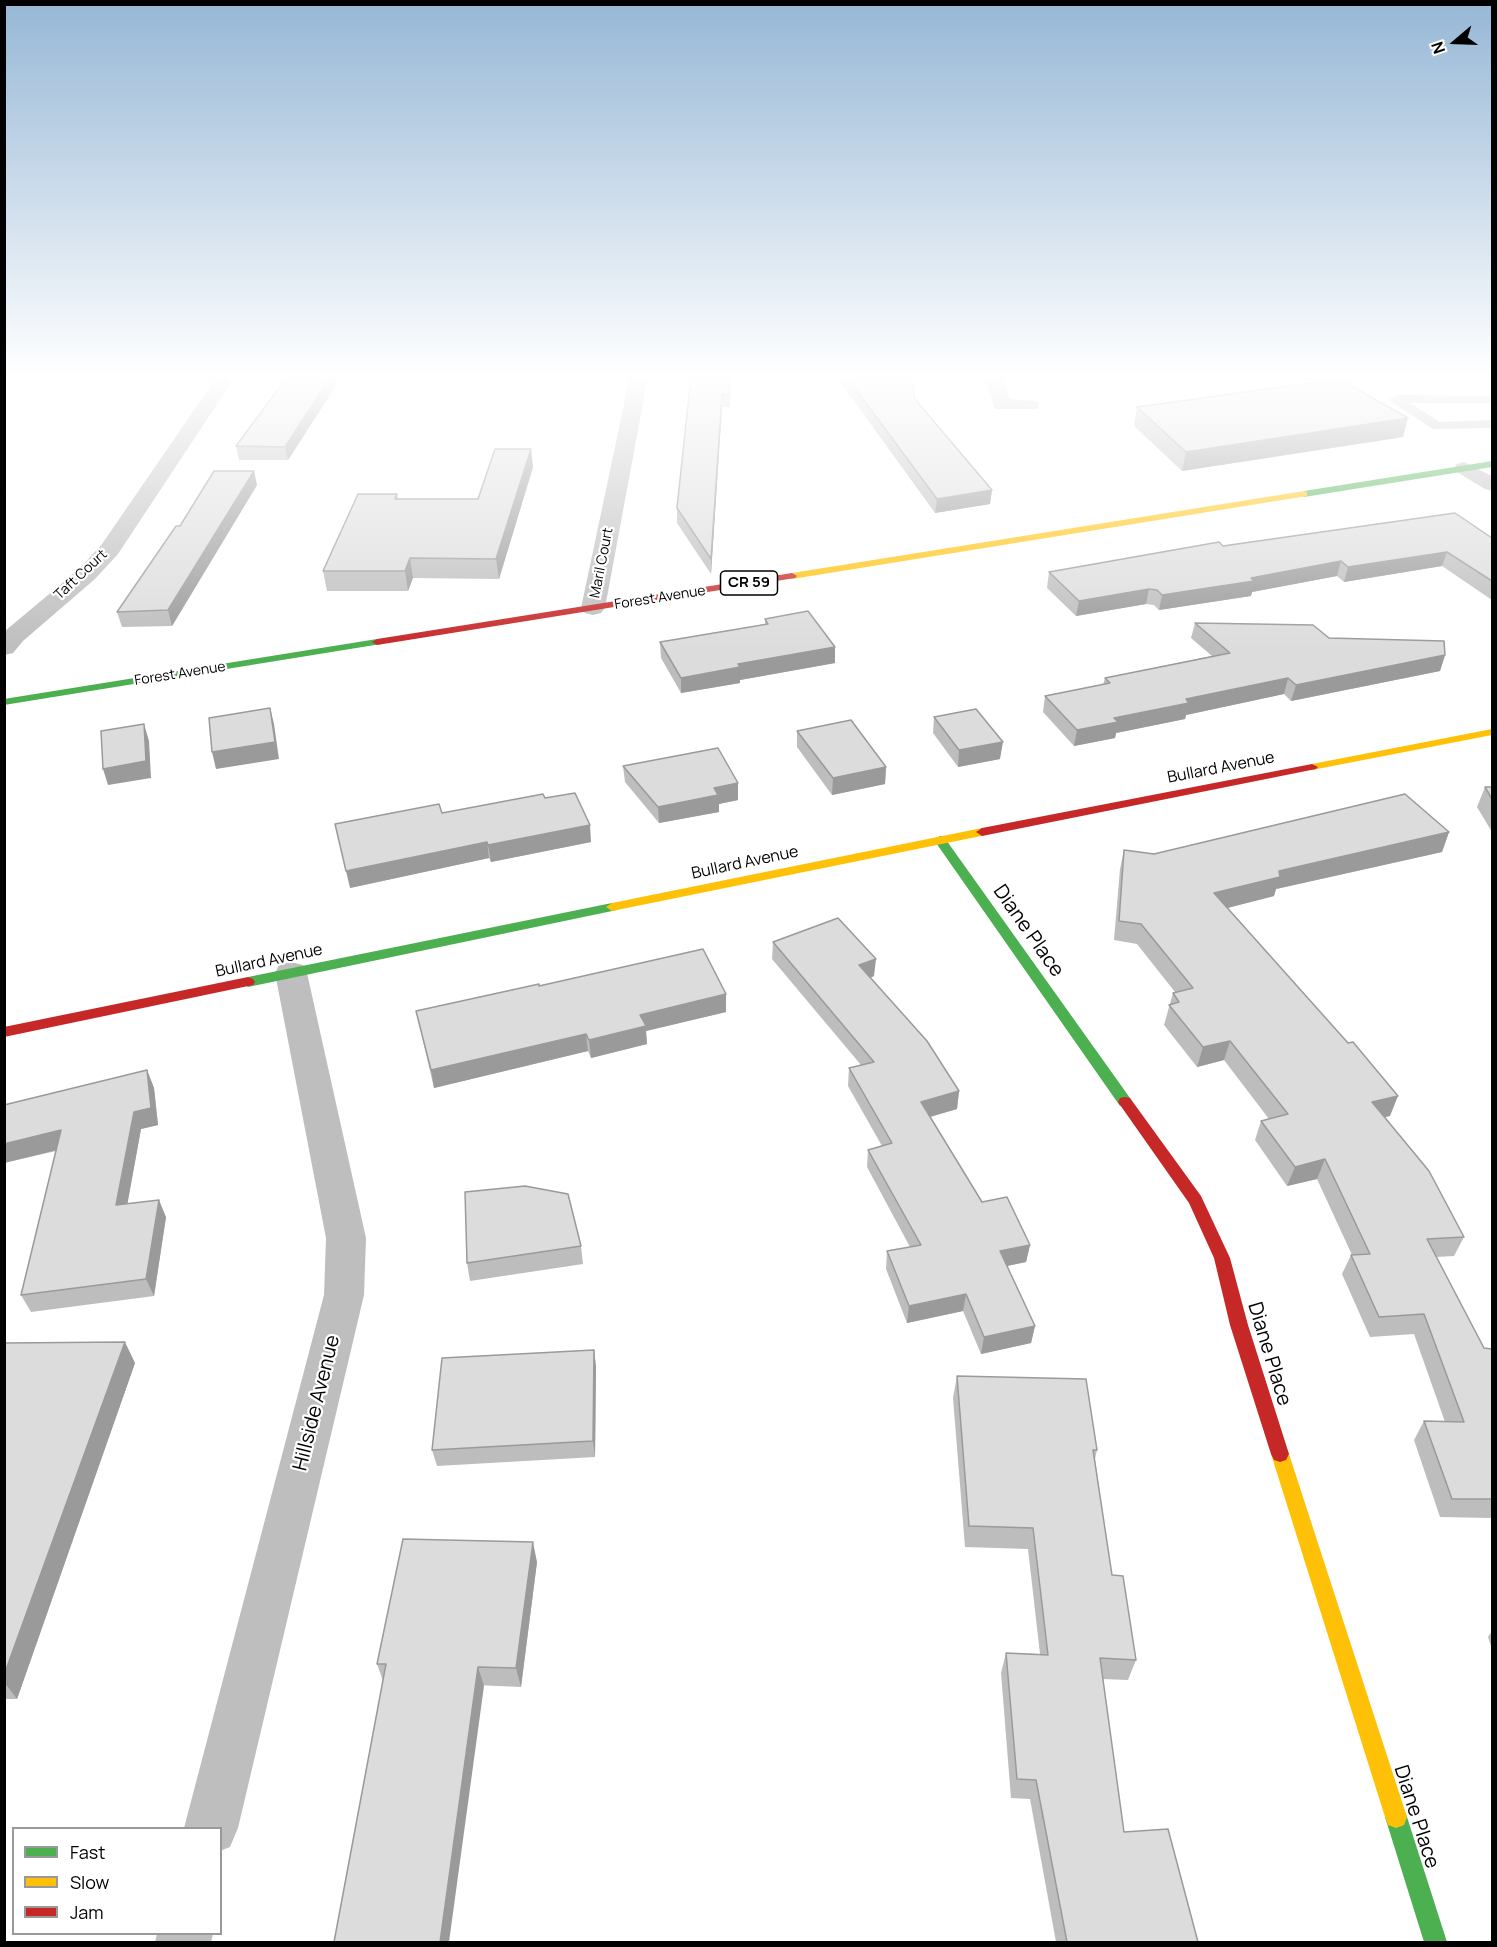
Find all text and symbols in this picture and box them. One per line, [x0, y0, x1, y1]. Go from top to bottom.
north arrow [1425, 12, 1485, 72]
text: N [1426, 39, 1450, 57]
street label: Maril Court [587, 526, 617, 600]
street label: Taft Court [51, 546, 111, 604]
road number: CR 59 [720, 571, 777, 595]
street label: Forest Avenue [613, 583, 707, 613]
street label: Forest Avenue [133, 659, 227, 689]
street label: Bullard Avenue [1166, 748, 1276, 788]
street label: Bullard Avenue [690, 842, 800, 884]
street label: Diane Place [987, 880, 1069, 982]
street label: Bullard Avenue [214, 940, 324, 982]
street label: Diane Place [1242, 1299, 1296, 1409]
street label: Hillside Avenue [289, 1333, 345, 1473]
street label: Diane Place [1388, 1762, 1444, 1872]
legend [12, 1827, 222, 1935]
text: Fast [70, 1840, 105, 1864]
text: Slow [70, 1870, 109, 1894]
text: Jam [70, 1900, 104, 1924]

